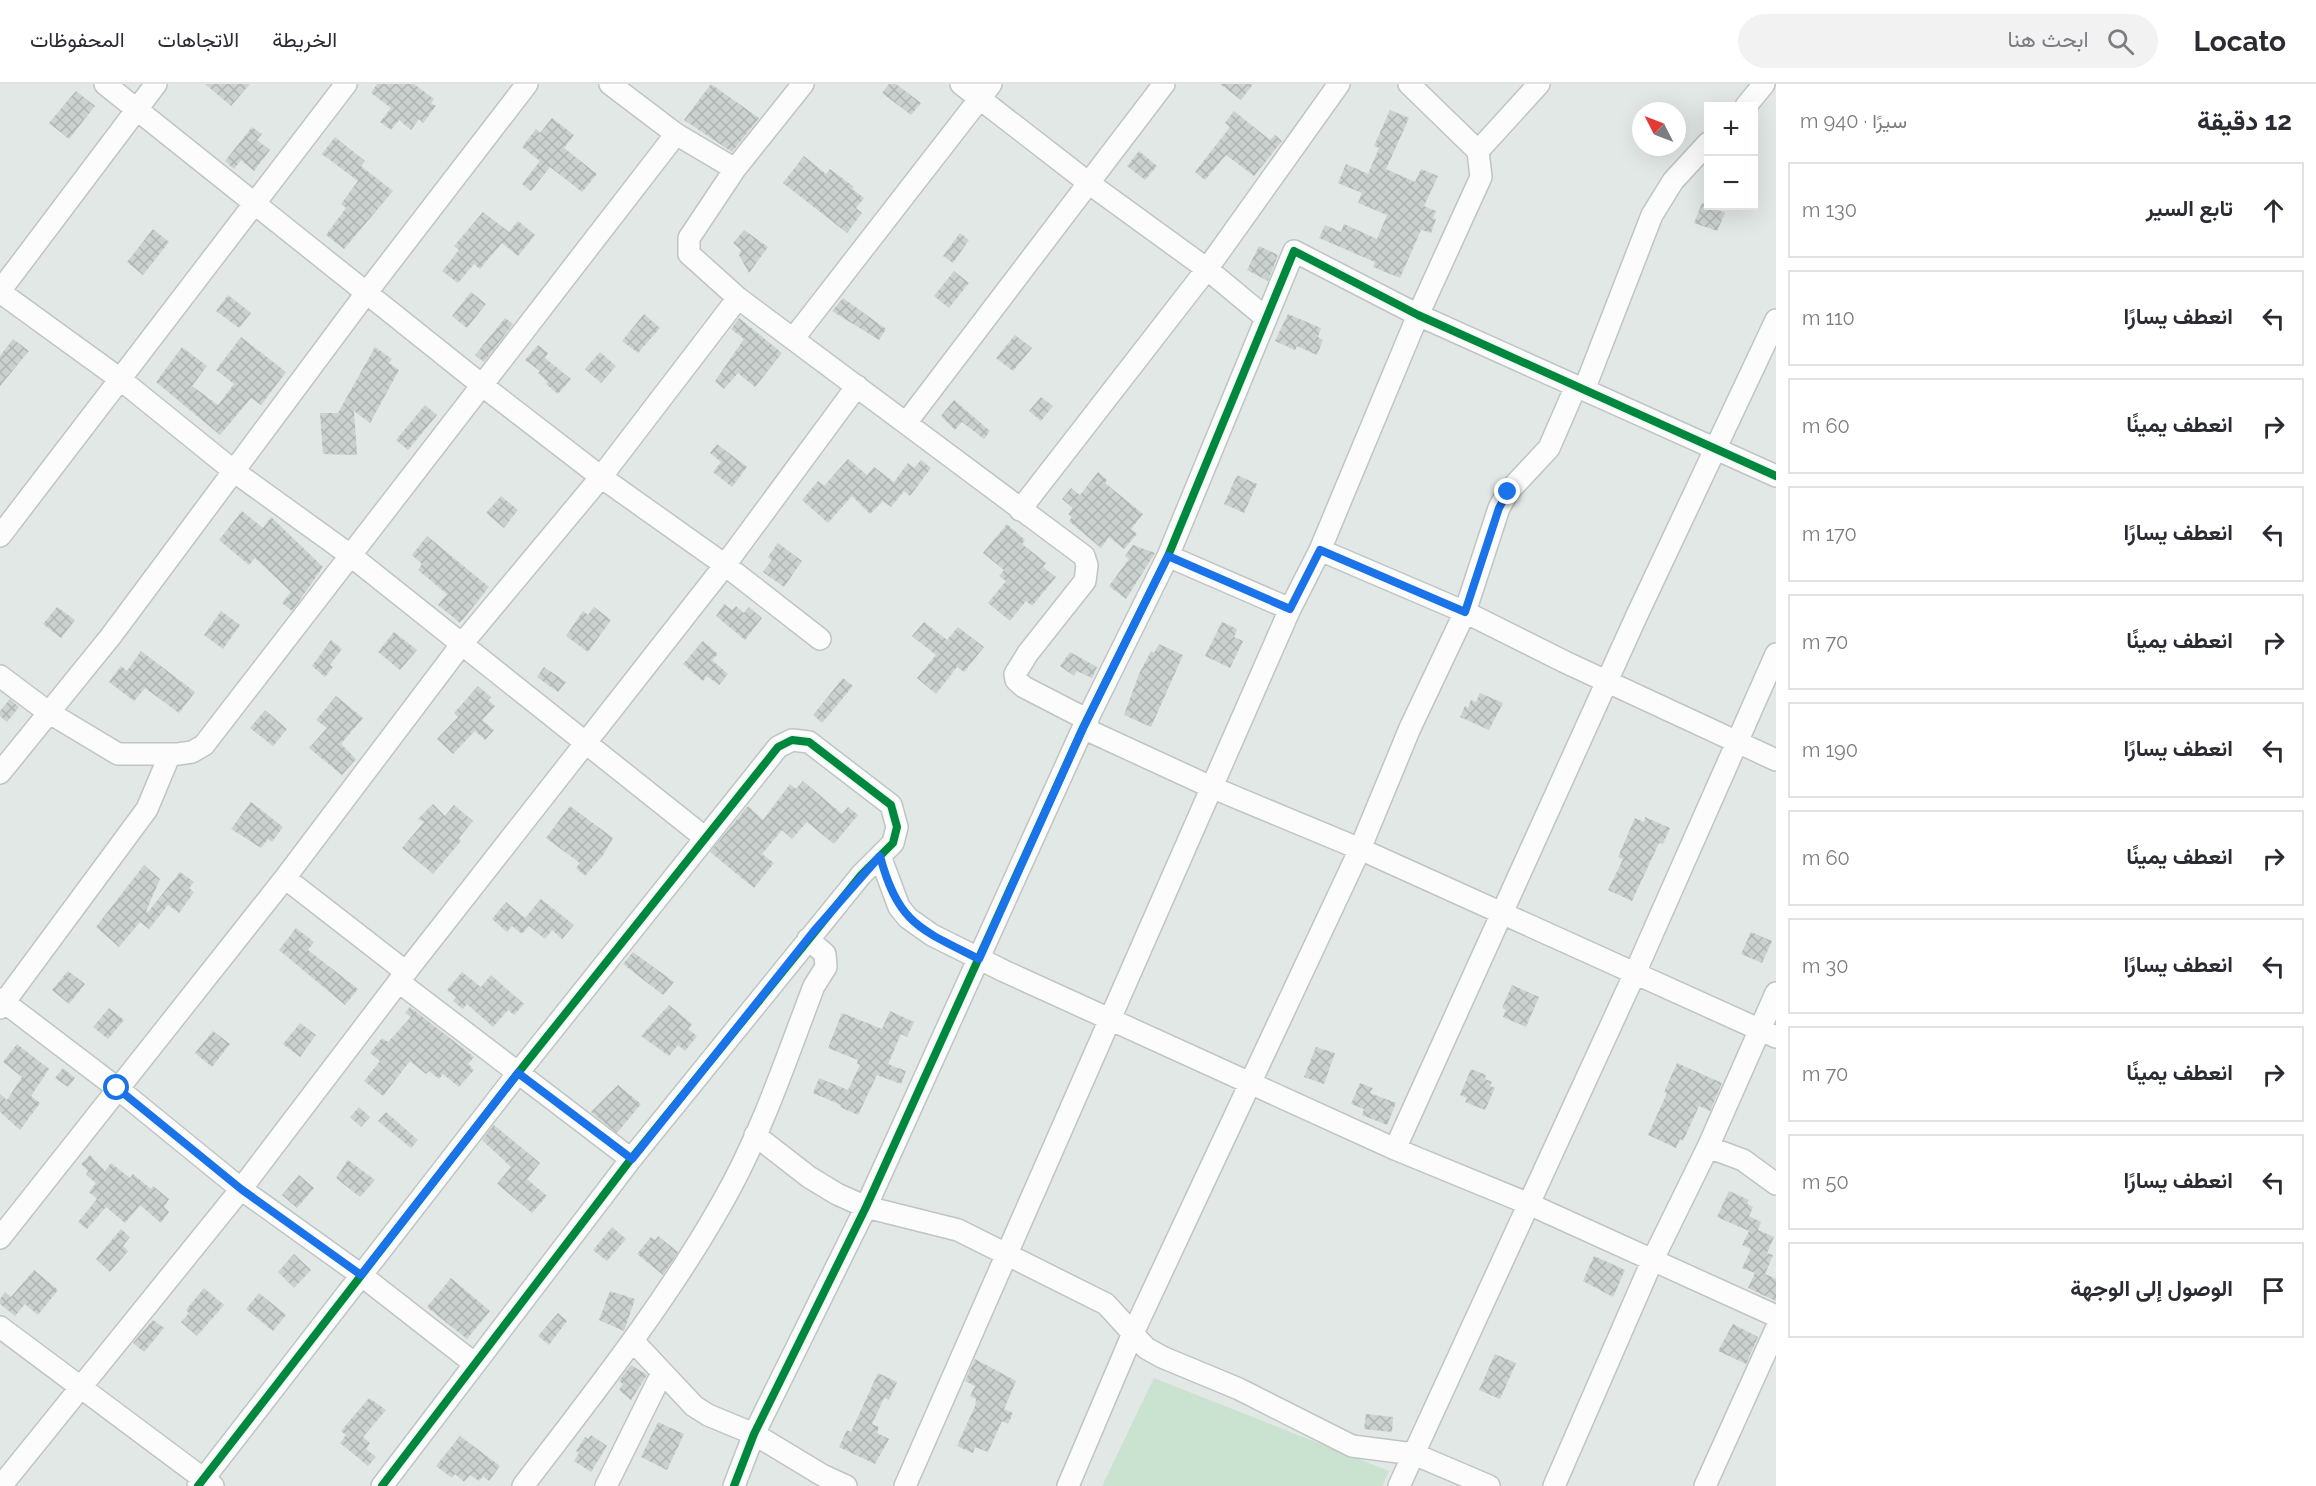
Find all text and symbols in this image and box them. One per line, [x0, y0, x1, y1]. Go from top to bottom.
search box [1738, 14, 2158, 68]
icon: search [2104, 25, 2137, 58]
text: Locato [2194, 25, 2286, 58]
text: ابحث هنا [2007, 26, 2089, 52]
text: المحفوظات [30, 27, 125, 52]
text: الاتجاهات [158, 27, 239, 52]
text: الخريطة [272, 27, 337, 52]
north arrow [1632, 102, 1686, 156]
map controls [1704, 102, 1758, 210]
button: + [1704, 102, 1758, 156]
text: 12 دقيقة [2197, 106, 2292, 136]
text: سيرًا · 940 m [1800, 109, 1907, 133]
button: − [1704, 156, 1758, 210]
icon: ahead [2257, 194, 2290, 227]
text: تابع السير [2146, 195, 2233, 221]
text: 130 m [1802, 198, 1857, 222]
icon: left [2257, 302, 2290, 335]
text: انعطف يسارًا [2124, 303, 2233, 329]
text: 110 m [1802, 306, 1855, 330]
icon: right [2257, 410, 2290, 443]
text: انعطف يمينًا [2126, 411, 2233, 437]
text: 60 m [1802, 414, 1850, 438]
route end [1494, 478, 1520, 504]
icon: left [2257, 518, 2290, 551]
text: انعطف يسارًا [2124, 519, 2233, 545]
text: 170 m [1802, 522, 1857, 546]
icon: right [2257, 626, 2290, 659]
text: انعطف يمينًا [2126, 627, 2233, 653]
text: 70 m [1802, 630, 1848, 654]
icon: left [2257, 734, 2290, 767]
text: انعطف يسارًا [2124, 735, 2233, 761]
text: 190 m [1802, 738, 1858, 762]
icon: right [2257, 842, 2290, 875]
text: انعطف يمينًا [2126, 843, 2233, 869]
text: 60 m [1802, 846, 1850, 870]
icon: left [2257, 950, 2290, 983]
text: انعطف يسارًا [2124, 951, 2233, 977]
text: 30 m [1802, 954, 1848, 978]
icon: right [2257, 1058, 2290, 1091]
text: انعطف يمينًا [2126, 1059, 2233, 1085]
text: 70 m [1802, 1062, 1848, 1086]
route start [103, 1074, 129, 1100]
icon: left [2257, 1166, 2290, 1199]
text: انعطف يسارًا [2124, 1167, 2233, 1193]
text: 50 m [1802, 1170, 1849, 1194]
icon: arrive [2257, 1274, 2290, 1307]
text: الوصول إلى الوجهة [2070, 1275, 2233, 1301]

